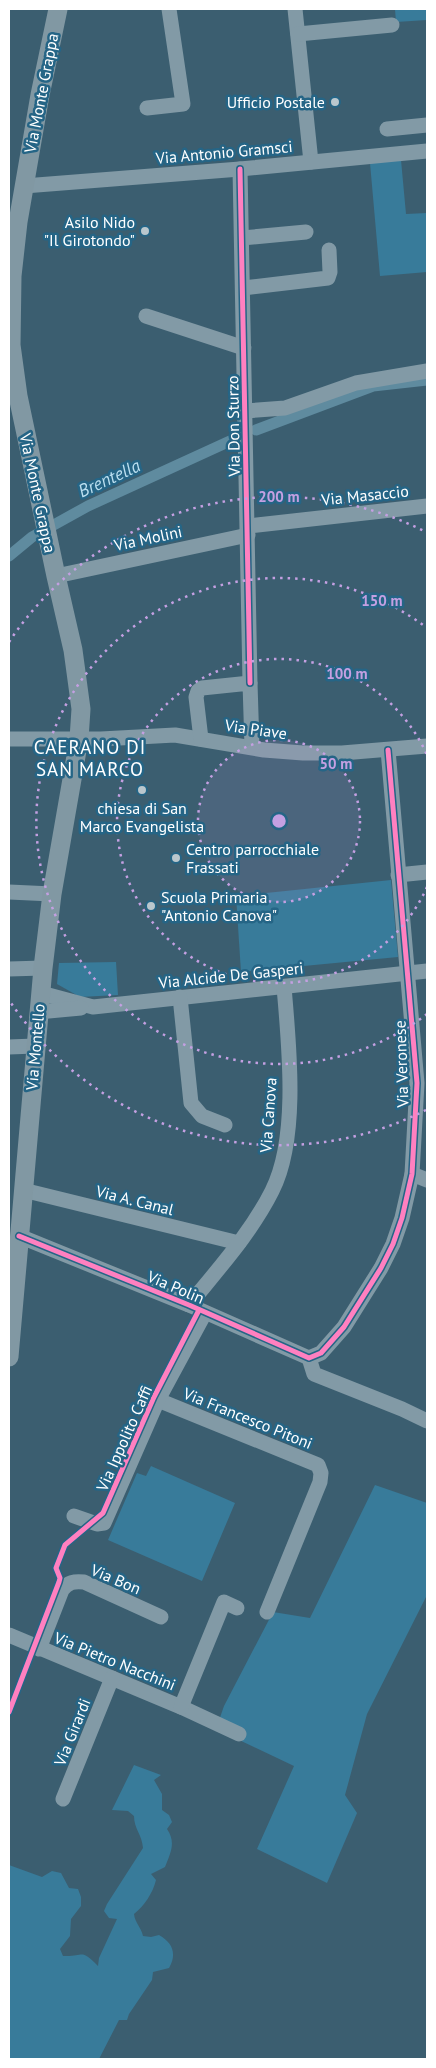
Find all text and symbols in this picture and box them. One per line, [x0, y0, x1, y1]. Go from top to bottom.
street label: Via Monte Grappa [19, 31, 62, 156]
place label: Ufficio Postale [227, 92, 325, 112]
marker: Ufficio Postale [329, 96, 341, 108]
street label: Via Antonio Gramsci [154, 136, 293, 168]
place label: Asilo Nido "Il Girotondo" [44, 212, 135, 250]
marker: Asilo Nido "Il Girotondo" [139, 225, 151, 237]
street label: Via Don Sturzo [222, 375, 244, 478]
street label: Via Monte Grappa [15, 430, 60, 555]
water label: Brentella [74, 454, 144, 502]
street label: Via Masaccio [319, 480, 410, 510]
text: 200 m [258, 487, 300, 506]
street label: Via Molini [111, 521, 184, 555]
text: 150 m [361, 591, 403, 610]
text: 100 m [326, 664, 368, 683]
street label: Via Piave [223, 715, 288, 743]
district label: CAERANO DI SAN MARCO [34, 735, 146, 781]
text: 50 m [320, 754, 352, 773]
marker: chiesa di San Marco Evangelista [136, 784, 148, 796]
place label: chiesa di San Marco Evangelista [80, 798, 204, 836]
centre of rings [270, 812, 288, 830]
place label: Centro parrocchiale Frassati [186, 839, 319, 877]
marker: Centro parrocchiale Frassati [170, 852, 182, 864]
place label: Scuola Primaria "Antonio Canova" [161, 887, 277, 925]
marker: Scuola Primaria "Antonio Canova" [145, 900, 157, 912]
street label: Via Alcide De Gasperi [157, 957, 304, 993]
street label: Via Montello [21, 1003, 49, 1092]
street label: Via Veronese [389, 1020, 413, 1109]
street label: Via Canova [255, 1077, 281, 1154]
street label: Via A. Canal [93, 1180, 176, 1219]
street label: Via Polin [143, 1266, 208, 1308]
street label: Via Ippolito Caffi [91, 1382, 156, 1495]
street label: Via Francesco Pitoni [180, 1383, 315, 1453]
street label: Via Bon [87, 1559, 144, 1598]
street label: Via Pietro Nacchini [50, 1627, 179, 1695]
street label: Via Girardi [49, 1695, 95, 1770]

